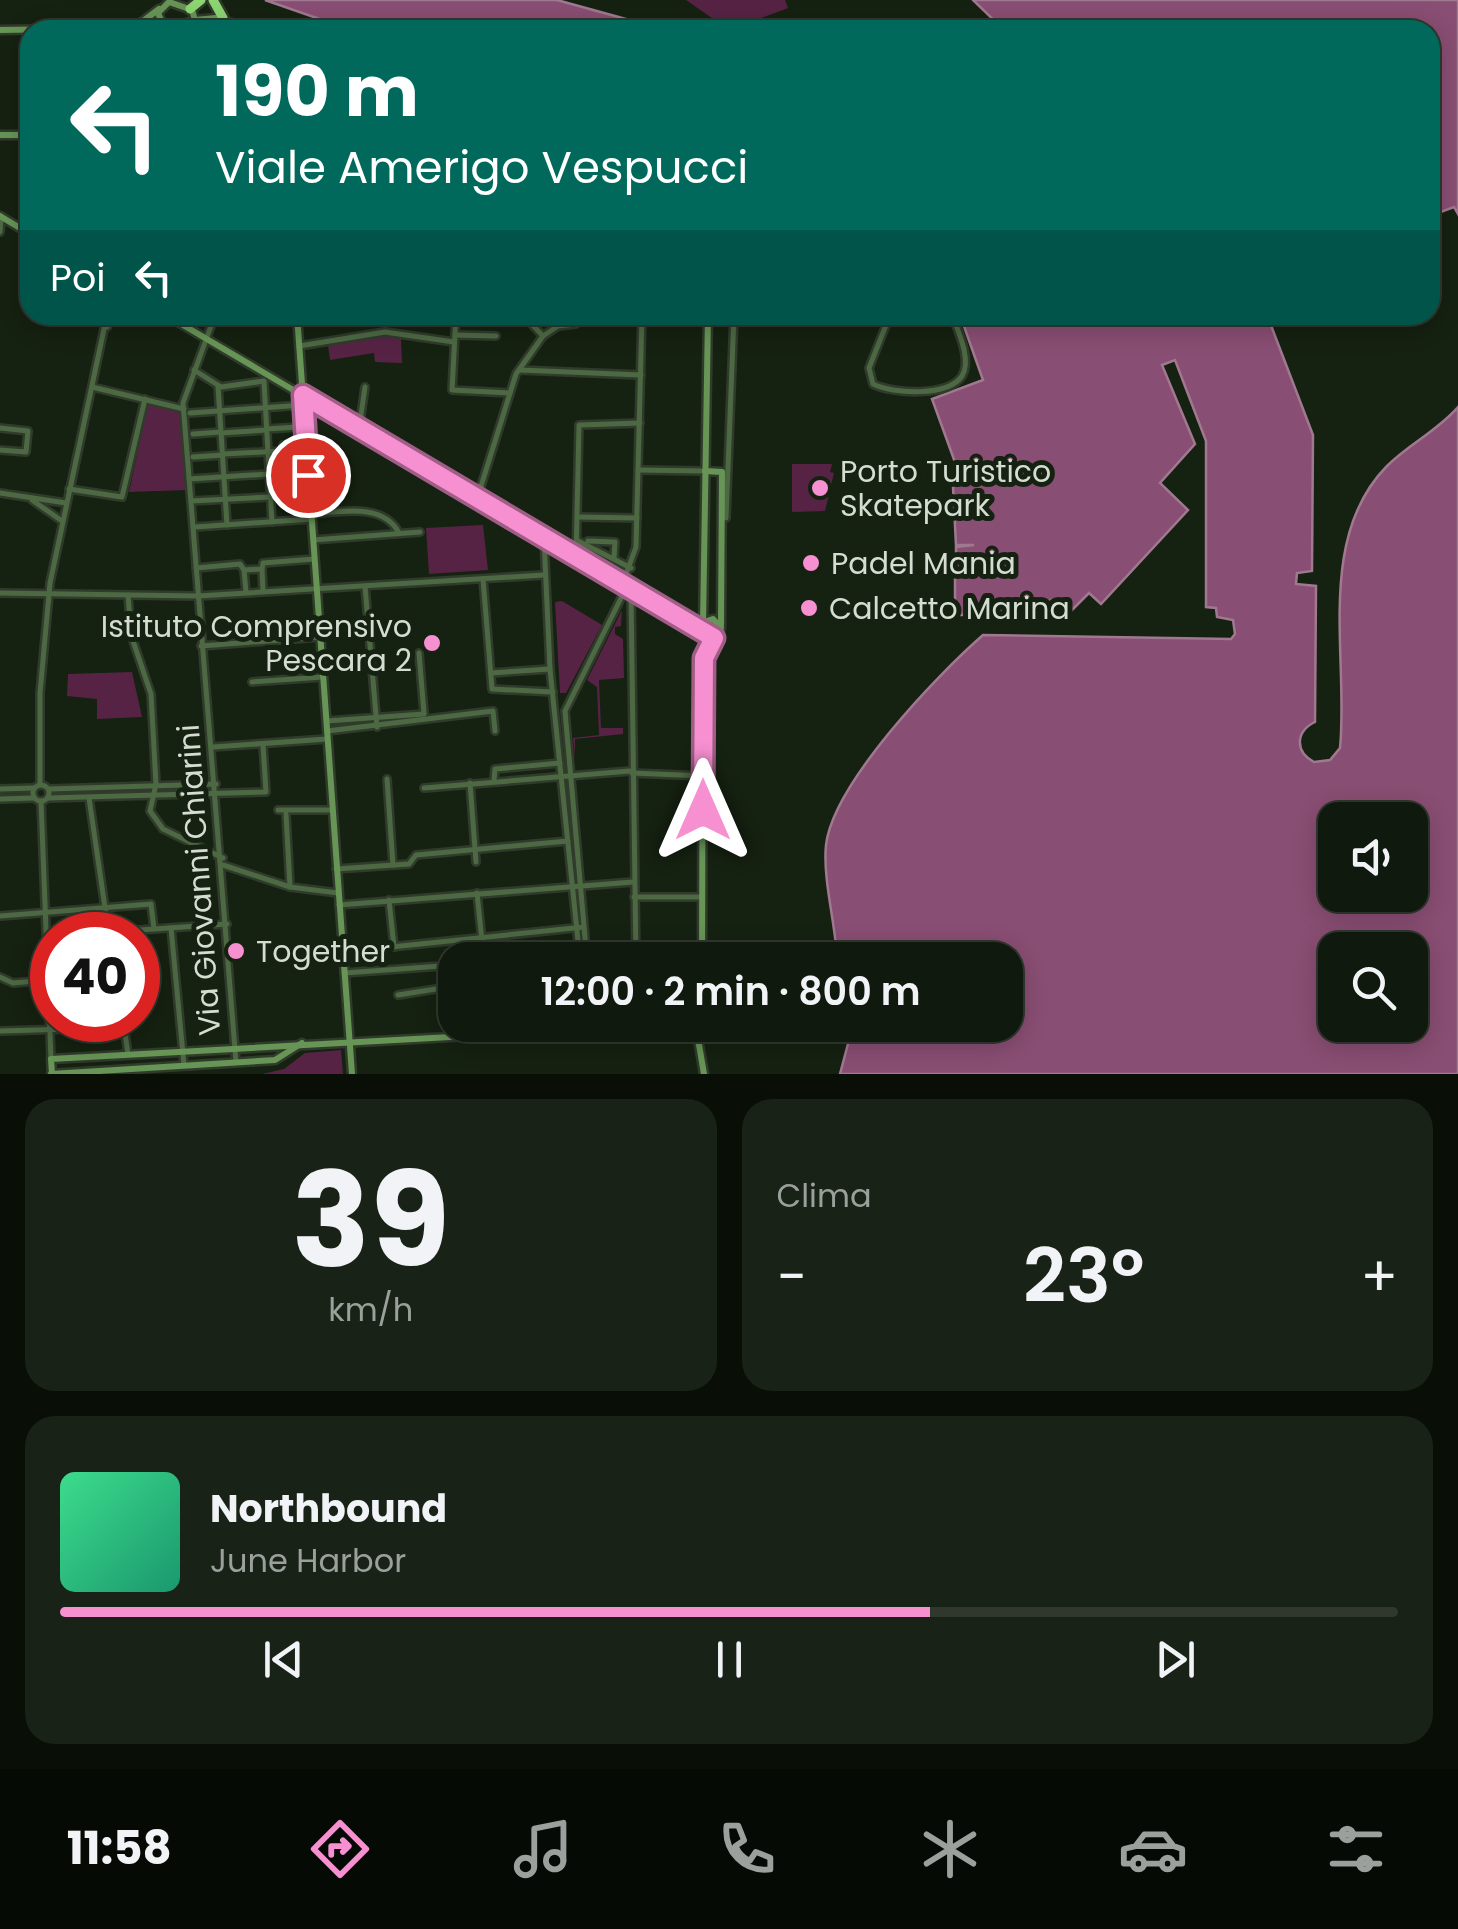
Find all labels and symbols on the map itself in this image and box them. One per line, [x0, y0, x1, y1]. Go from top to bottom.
pin [266, 433, 351, 518]
place label: Porto Turistico Skatepark [840, 450, 1051, 527]
marker: Porto Turistico Skatepark [809, 477, 831, 499]
place label: Padel Mania [831, 542, 1016, 585]
marker: Padel Mania [800, 552, 822, 574]
place label: Calcetto Marina [829, 587, 1070, 630]
marker: Calcetto Marina [798, 597, 820, 619]
place label: Istituto Comprensivo Pescara 2 [101, 605, 412, 682]
marker: Istituto Comprensivo Pescara 2 [421, 632, 443, 654]
street label: Via Giovanni Chiarini [167, 723, 231, 1037]
position arrow [651, 758, 755, 862]
speed limit sign: 40 [30, 912, 160, 1042]
place label: Together [256, 930, 390, 973]
marker: Together [225, 940, 247, 962]

